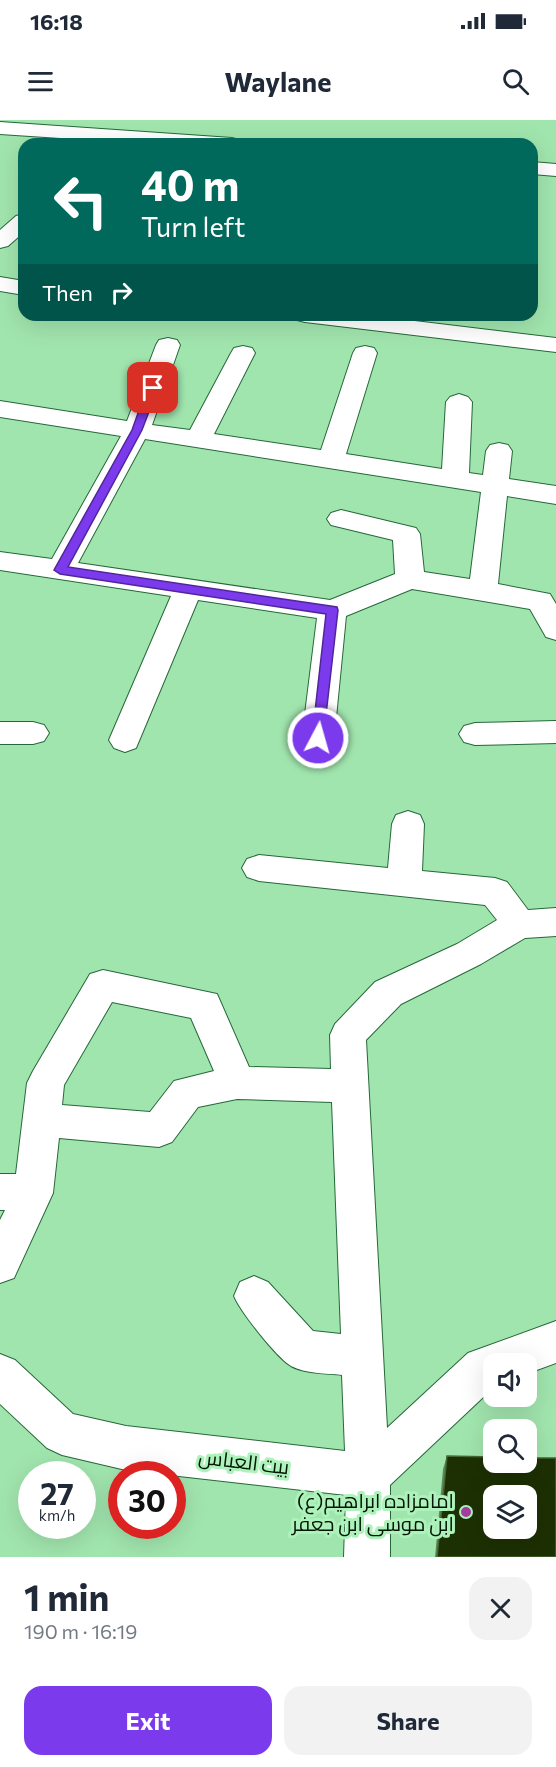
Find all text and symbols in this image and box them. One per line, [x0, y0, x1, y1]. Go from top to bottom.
text: 16:18 [30, 8, 83, 35]
icon: menu [24, 65, 57, 98]
text: Waylane [225, 65, 331, 98]
icon: search [499, 65, 532, 98]
text: 40 m [141, 158, 239, 210]
icon: left [42, 162, 120, 240]
text: Turn left [141, 210, 245, 243]
icon: right [105, 276, 138, 309]
text: Then [42, 279, 93, 306]
pin [127, 362, 178, 413]
icon: arrive [136, 371, 169, 404]
position arrow [286, 706, 350, 770]
map controls [483, 1353, 537, 1539]
button: sound [483, 1353, 537, 1407]
button: search [483, 1419, 537, 1473]
street label: بیت العباس [197, 1444, 291, 1480]
speed limit sign: 30 [108, 1461, 186, 1539]
text: 27 [40, 1474, 74, 1511]
button: layers [483, 1485, 537, 1539]
place label: (ع)امامزاده ابراهیم ابن موسی ابن جعفر [291, 1488, 454, 1537]
marker: (ع)امامزاده ابراهیم ابن موسی ابن جعفر [459, 1505, 473, 1519]
text: km/h [39, 1506, 75, 1524]
text: 1 min [24, 1574, 109, 1618]
button: close [469, 1577, 532, 1640]
text: 190 m · 16:19 [24, 1619, 138, 1643]
button: Exit [24, 1686, 272, 1755]
button: Share [284, 1686, 532, 1755]

